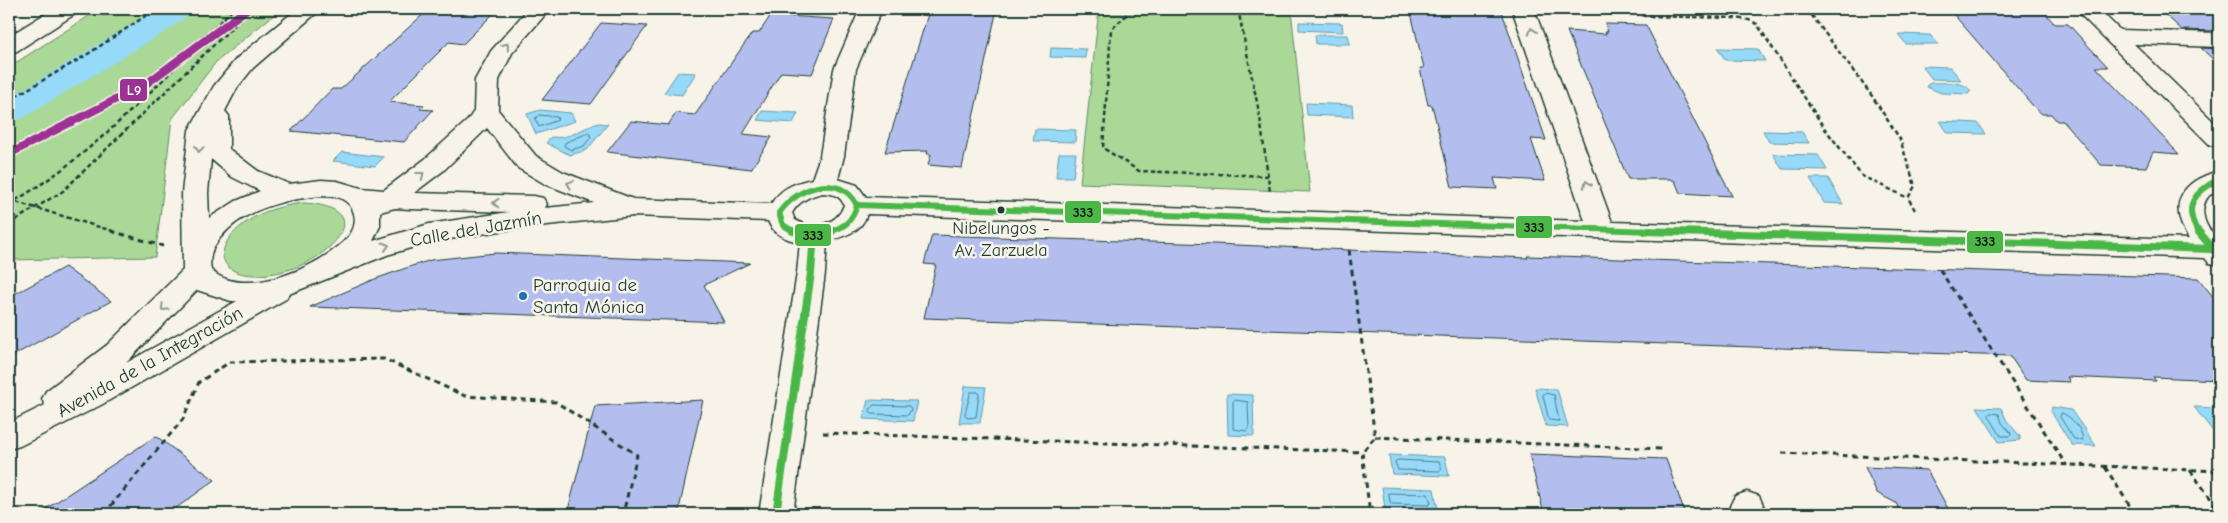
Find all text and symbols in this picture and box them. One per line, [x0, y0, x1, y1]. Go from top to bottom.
one-way arrow [1528, 28, 1538, 36]
one-way arrow [501, 43, 509, 52]
line badge: L9 [119, 78, 148, 102]
text: L9 [127, 82, 141, 99]
one-way arrow [194, 145, 204, 153]
one-way arrow [415, 172, 425, 181]
one-way arrow [566, 180, 575, 190]
one-way arrow [1583, 180, 1593, 189]
one-way arrow [492, 198, 500, 208]
line badge: 333 [1064, 200, 1102, 224]
text: 333 [1073, 204, 1093, 221]
marker: Nibelungos - Av. Zarzuela [996, 205, 1006, 215]
street label: Calle del Jazmín [409, 207, 543, 251]
line badge: 333 [1515, 215, 1553, 239]
place label: Nibelungos - Av. Zarzuela [952, 218, 1050, 261]
text: 333 [1524, 219, 1544, 236]
line badge: 333 [794, 223, 832, 247]
text: 333 [803, 227, 823, 244]
line badge: 333 [1966, 230, 2004, 254]
text: 333 [1975, 233, 1995, 250]
one-way arrow [381, 242, 389, 252]
place label: Parroquia de Santa Mónica [533, 274, 645, 318]
marker: Parroquia de Santa Mónica [517, 290, 529, 302]
street label: Avenida de la Integración [53, 302, 247, 422]
one-way arrow [161, 303, 170, 312]

